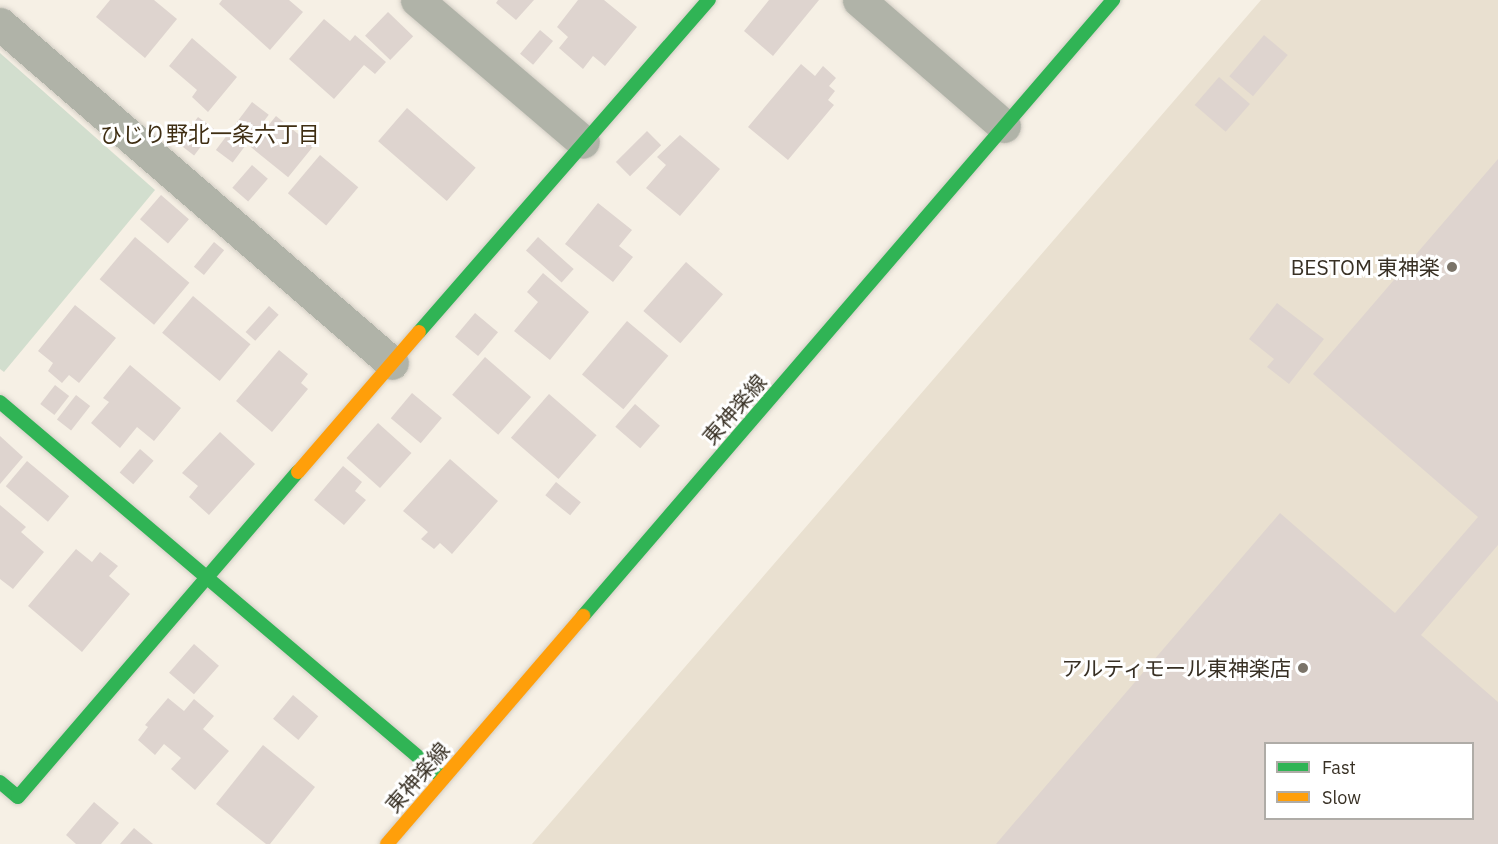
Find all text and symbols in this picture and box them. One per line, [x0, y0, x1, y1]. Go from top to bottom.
district label: ひじり野北一条六丁目 [100, 121, 320, 147]
place label: BESTOM 東神楽 [1291, 254, 1440, 280]
marker: BESTOM 東神楽 [1445, 260, 1459, 274]
street label: 東神楽線 [697, 369, 771, 449]
place label: アルティモール東神楽店 [1060, 655, 1291, 681]
marker: アルティモール東神楽店 [1296, 661, 1310, 675]
street label: 東神楽線 [380, 737, 454, 817]
legend [1264, 742, 1474, 820]
text: Fast [1322, 756, 1356, 779]
text: Slow [1322, 786, 1361, 809]

